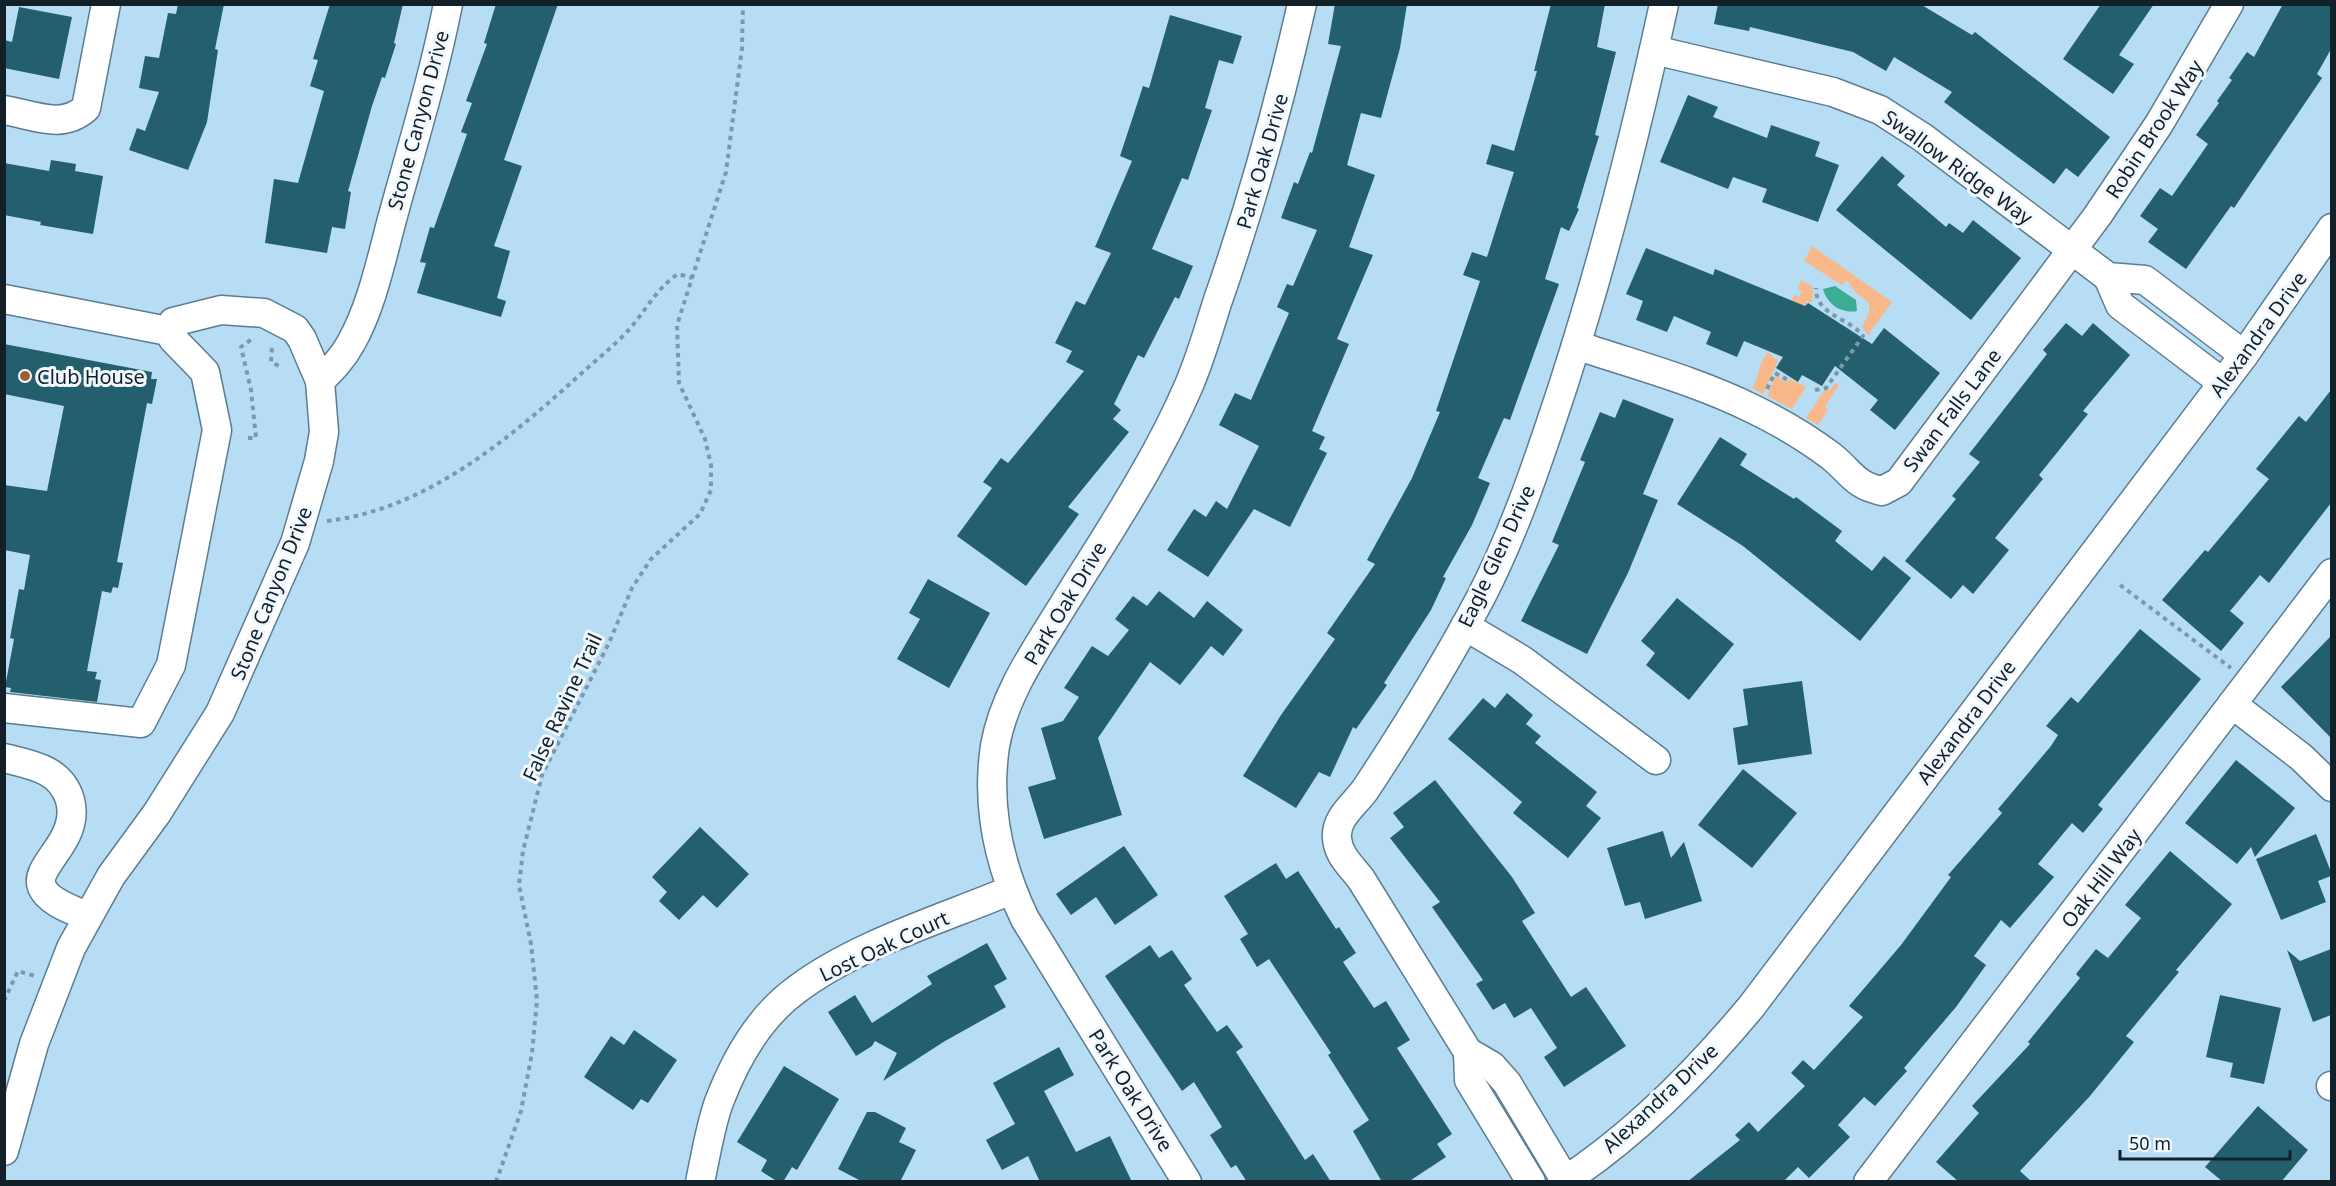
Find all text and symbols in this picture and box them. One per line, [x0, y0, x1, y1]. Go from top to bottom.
street label: Stone Canyon Drive [381, 27, 455, 213]
street label: Robin Brook Way [2099, 54, 2209, 203]
street label: Park Oak Drive [1230, 90, 1294, 232]
street label: Swallow Ridge Way [1878, 103, 2039, 231]
street label: Alexandra Drive [2203, 266, 2313, 402]
street label: Swan Falls Lane [1897, 343, 2007, 477]
place label: Club House [37, 363, 145, 390]
marker: Club House [18, 369, 32, 383]
street label: Eagle Glen Drive [1451, 480, 1541, 632]
street label: Stone Canyon Drive [224, 502, 318, 684]
street label: Park Oak Drive [1017, 536, 1113, 670]
street label: False Ravine Trail [516, 629, 608, 785]
street label: Alexandra Drive [1910, 654, 2022, 790]
street label: Oak Hill Way [2055, 822, 2148, 933]
street label: Lost Oak Court [815, 904, 953, 988]
street label: Park Oak Drive [1083, 1024, 1179, 1156]
street label: Alexandra Drive [1596, 1037, 1724, 1159]
scale bar [2120, 1123, 2290, 1161]
text: 50 m [2129, 1131, 2171, 1155]

